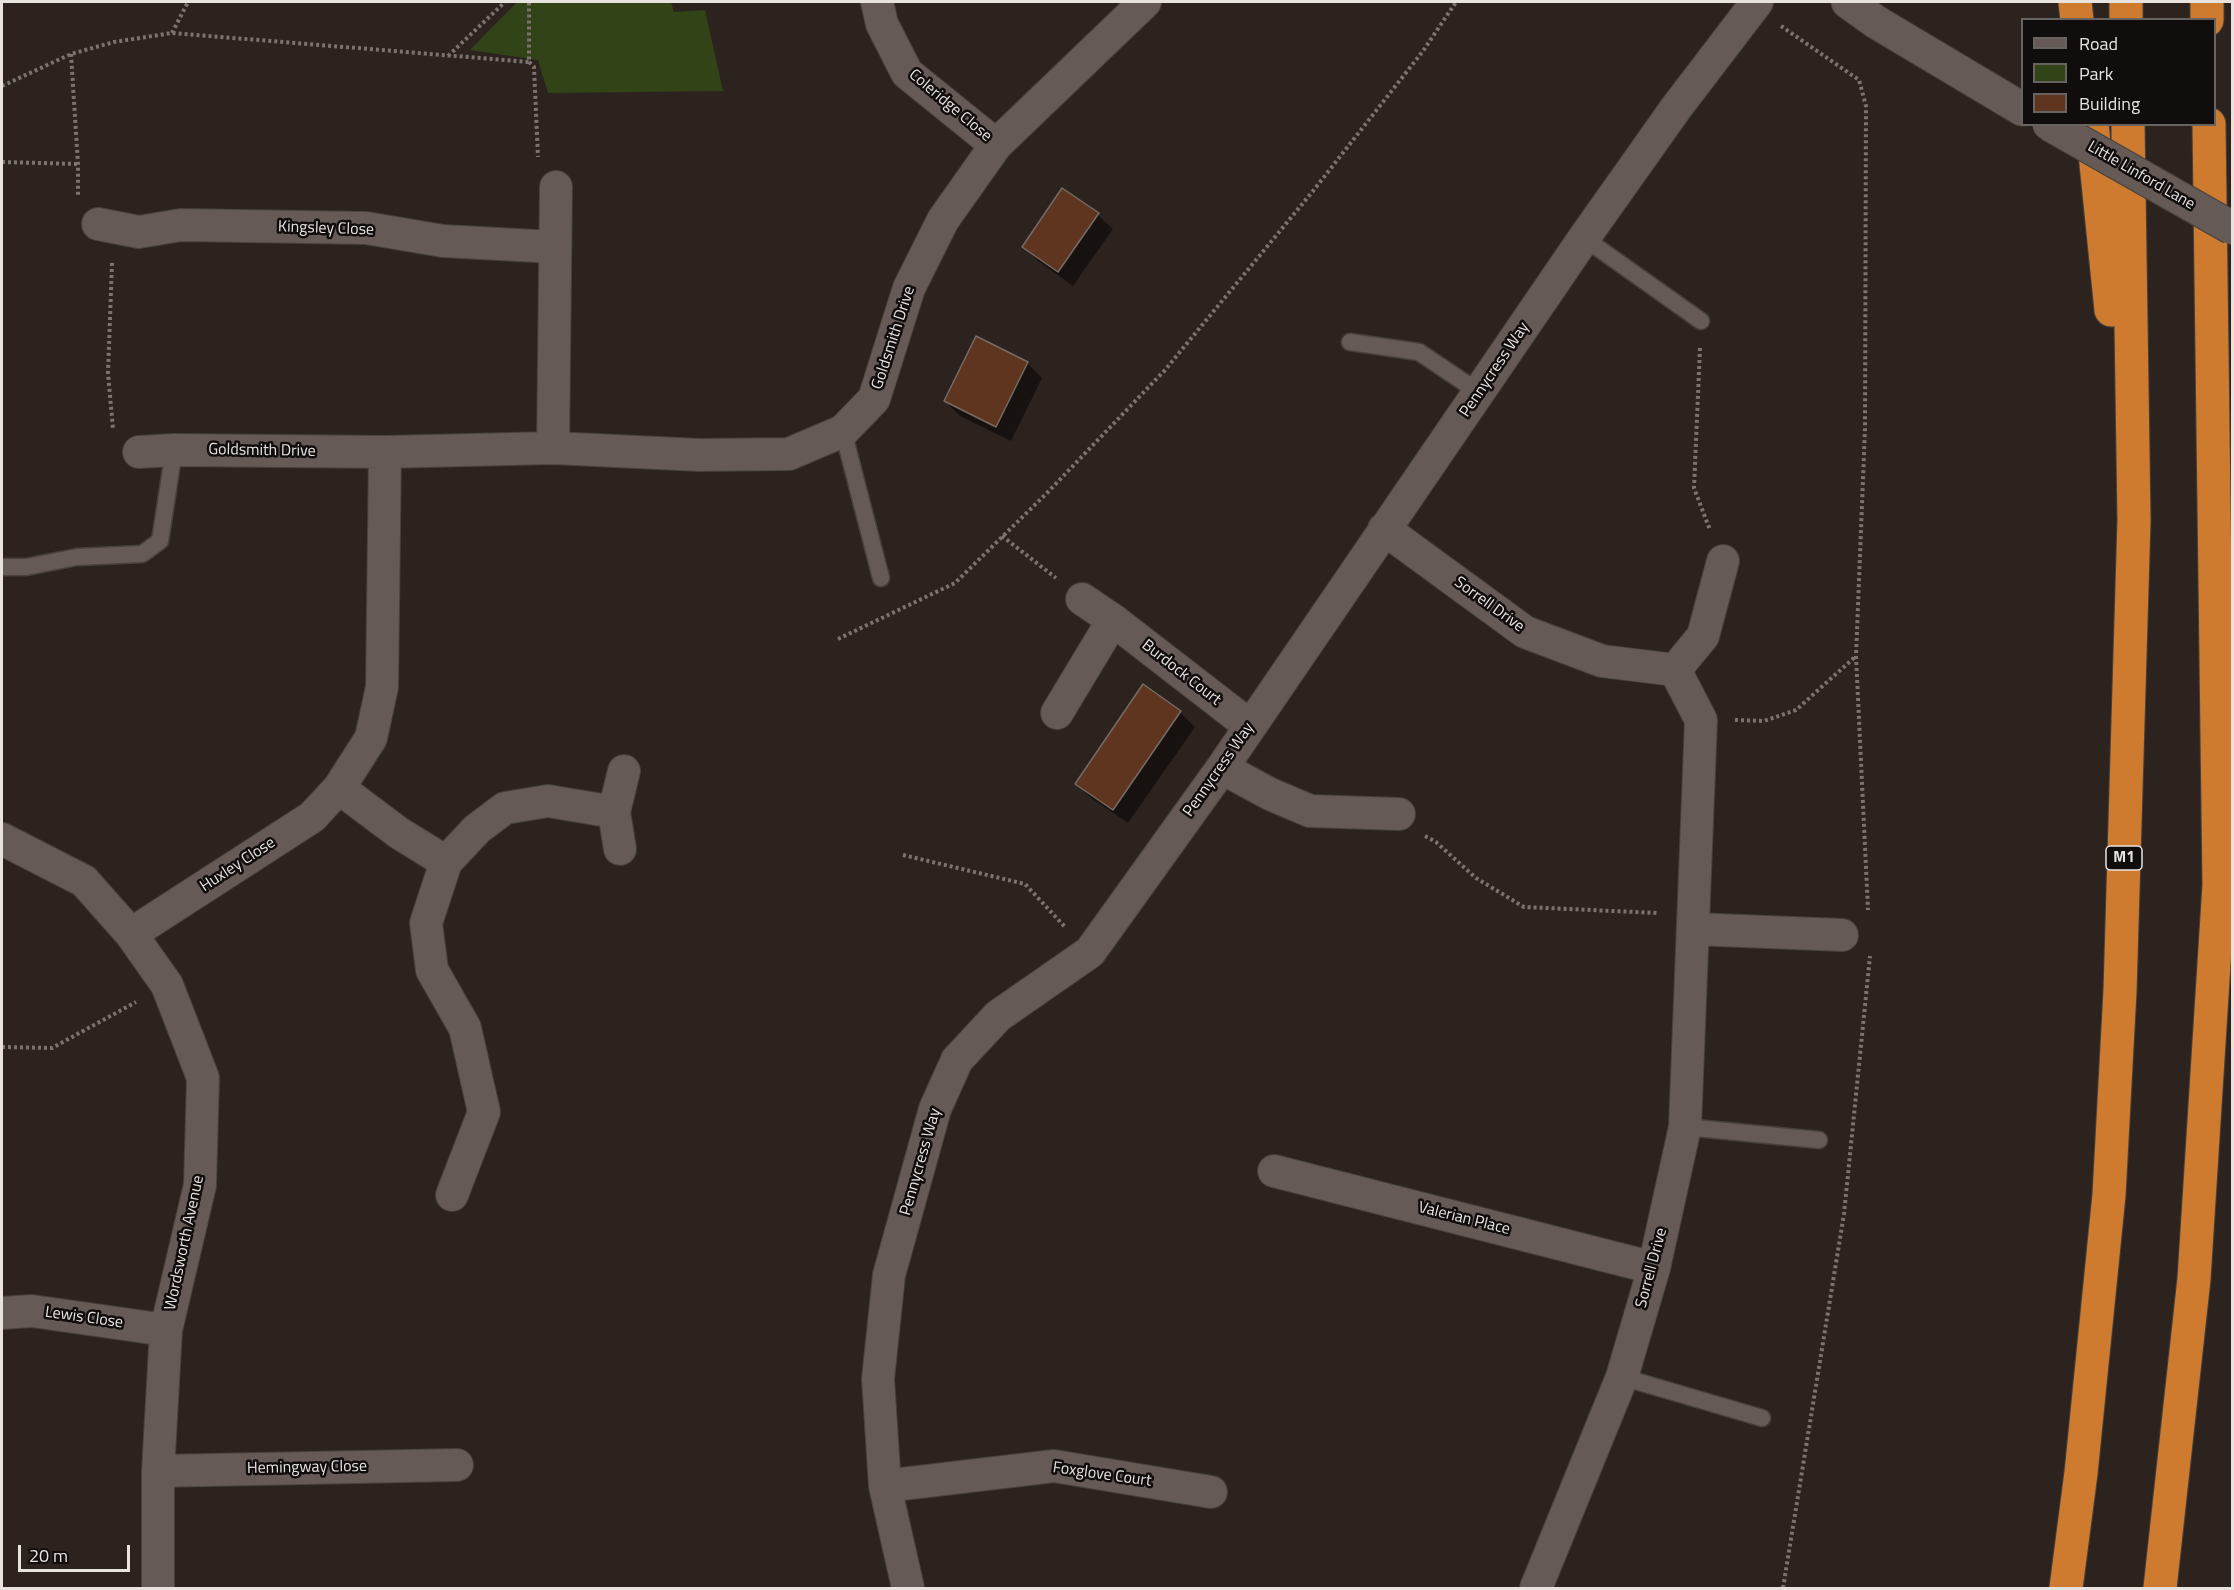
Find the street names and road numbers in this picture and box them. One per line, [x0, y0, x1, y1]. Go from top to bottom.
street label: Coleridge Close [905, 66, 995, 146]
street label: Little Linford Lane [2084, 138, 2198, 214]
street label: Kingsley Close [278, 218, 374, 240]
street label: Goldsmith Drive [868, 284, 920, 392]
street label: Pennycress Way [1456, 319, 1534, 421]
street label: Goldsmith Drive [208, 440, 316, 462]
street label: Sorrell Drive [1450, 573, 1528, 637]
street label: Burdock Court [1138, 636, 1224, 710]
street label: Pennycress Way [1179, 719, 1259, 821]
street label: Huxley Close [197, 834, 279, 896]
road number: M1 [2106, 846, 2142, 870]
street label: Pennycress Way [897, 1106, 945, 1218]
street label: Wordsworth Avenue [161, 1174, 209, 1312]
street label: Valerian Place [1416, 1198, 1512, 1240]
street label: Sorrell Drive [1632, 1226, 1672, 1310]
street label: Lewis Close [44, 1303, 124, 1333]
street label: Hemingway Close [247, 1457, 367, 1479]
street label: Foxglove Court [1051, 1459, 1153, 1491]

